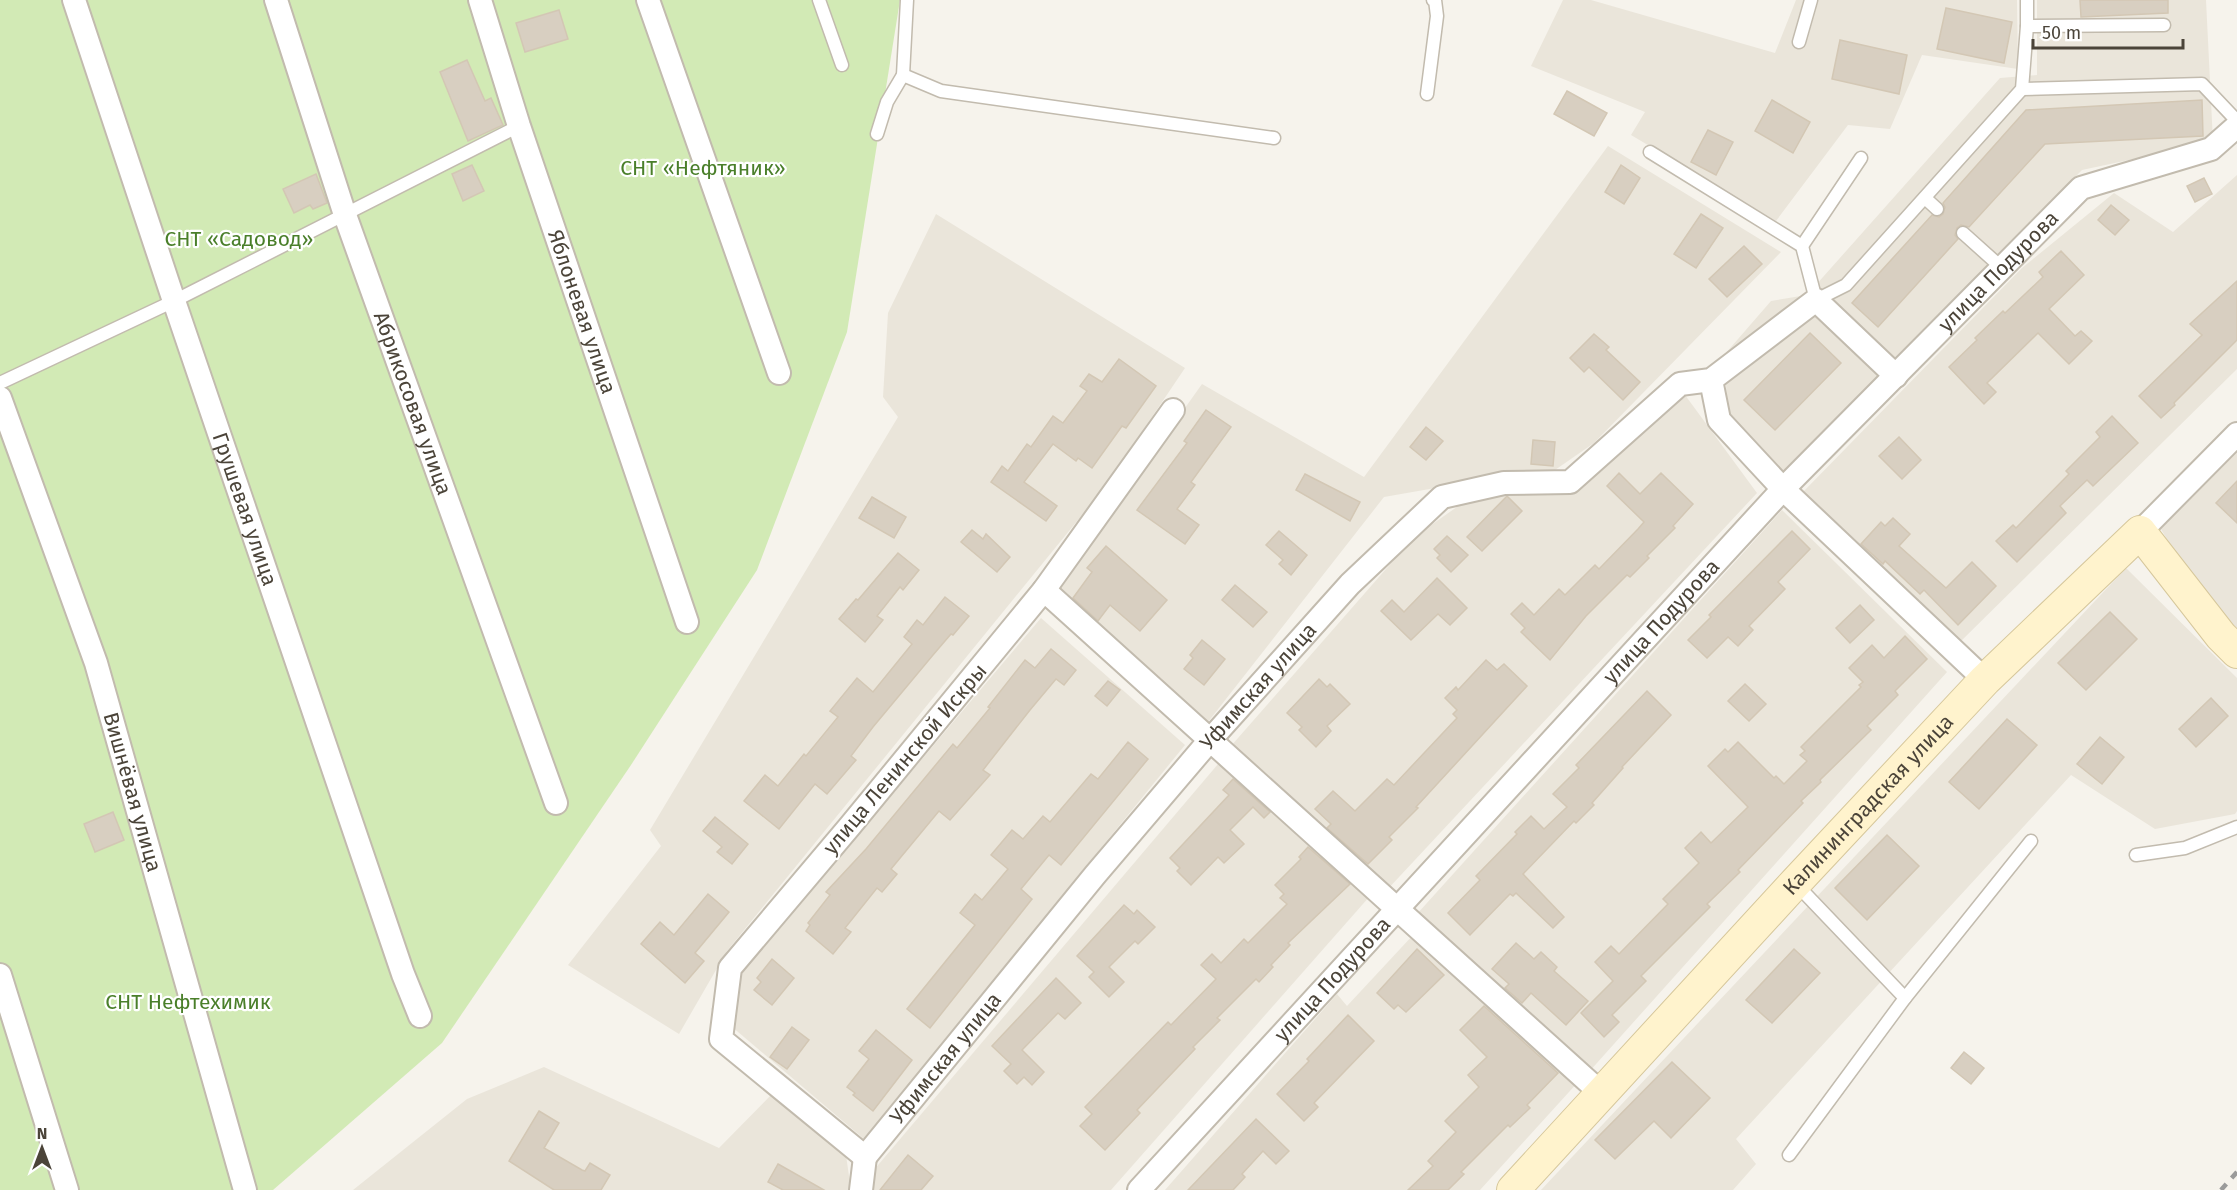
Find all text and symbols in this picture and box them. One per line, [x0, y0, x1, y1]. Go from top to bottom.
scale bar [2033, 12, 2183, 50]
text: 50 m [2042, 22, 2081, 44]
park label: СНТ «Нефтяник» [620, 155, 786, 181]
street label: улица Подурова [1933, 205, 2064, 338]
park label: СНТ «Садовод» [165, 226, 313, 252]
street label: Яблоневая улица [542, 226, 622, 397]
street label: Абрикосовая улица [368, 308, 457, 499]
street label: Грушевая улица [207, 429, 283, 589]
street label: улица Подурова [1597, 554, 1725, 689]
street label: Уфимская улица [1194, 617, 1322, 755]
street label: улица Ленинской Искры [818, 658, 992, 860]
street label: Вишнёвая улица [98, 709, 167, 875]
street label: Калининградская улица [1777, 709, 1959, 901]
street label: улица Подурова [1269, 912, 1396, 1047]
street label: Уфимская улица [884, 987, 1007, 1129]
park label: СНТ Нефтехимик [105, 989, 271, 1015]
north arrow [12, 1118, 72, 1178]
text: N [37, 1124, 47, 1143]

